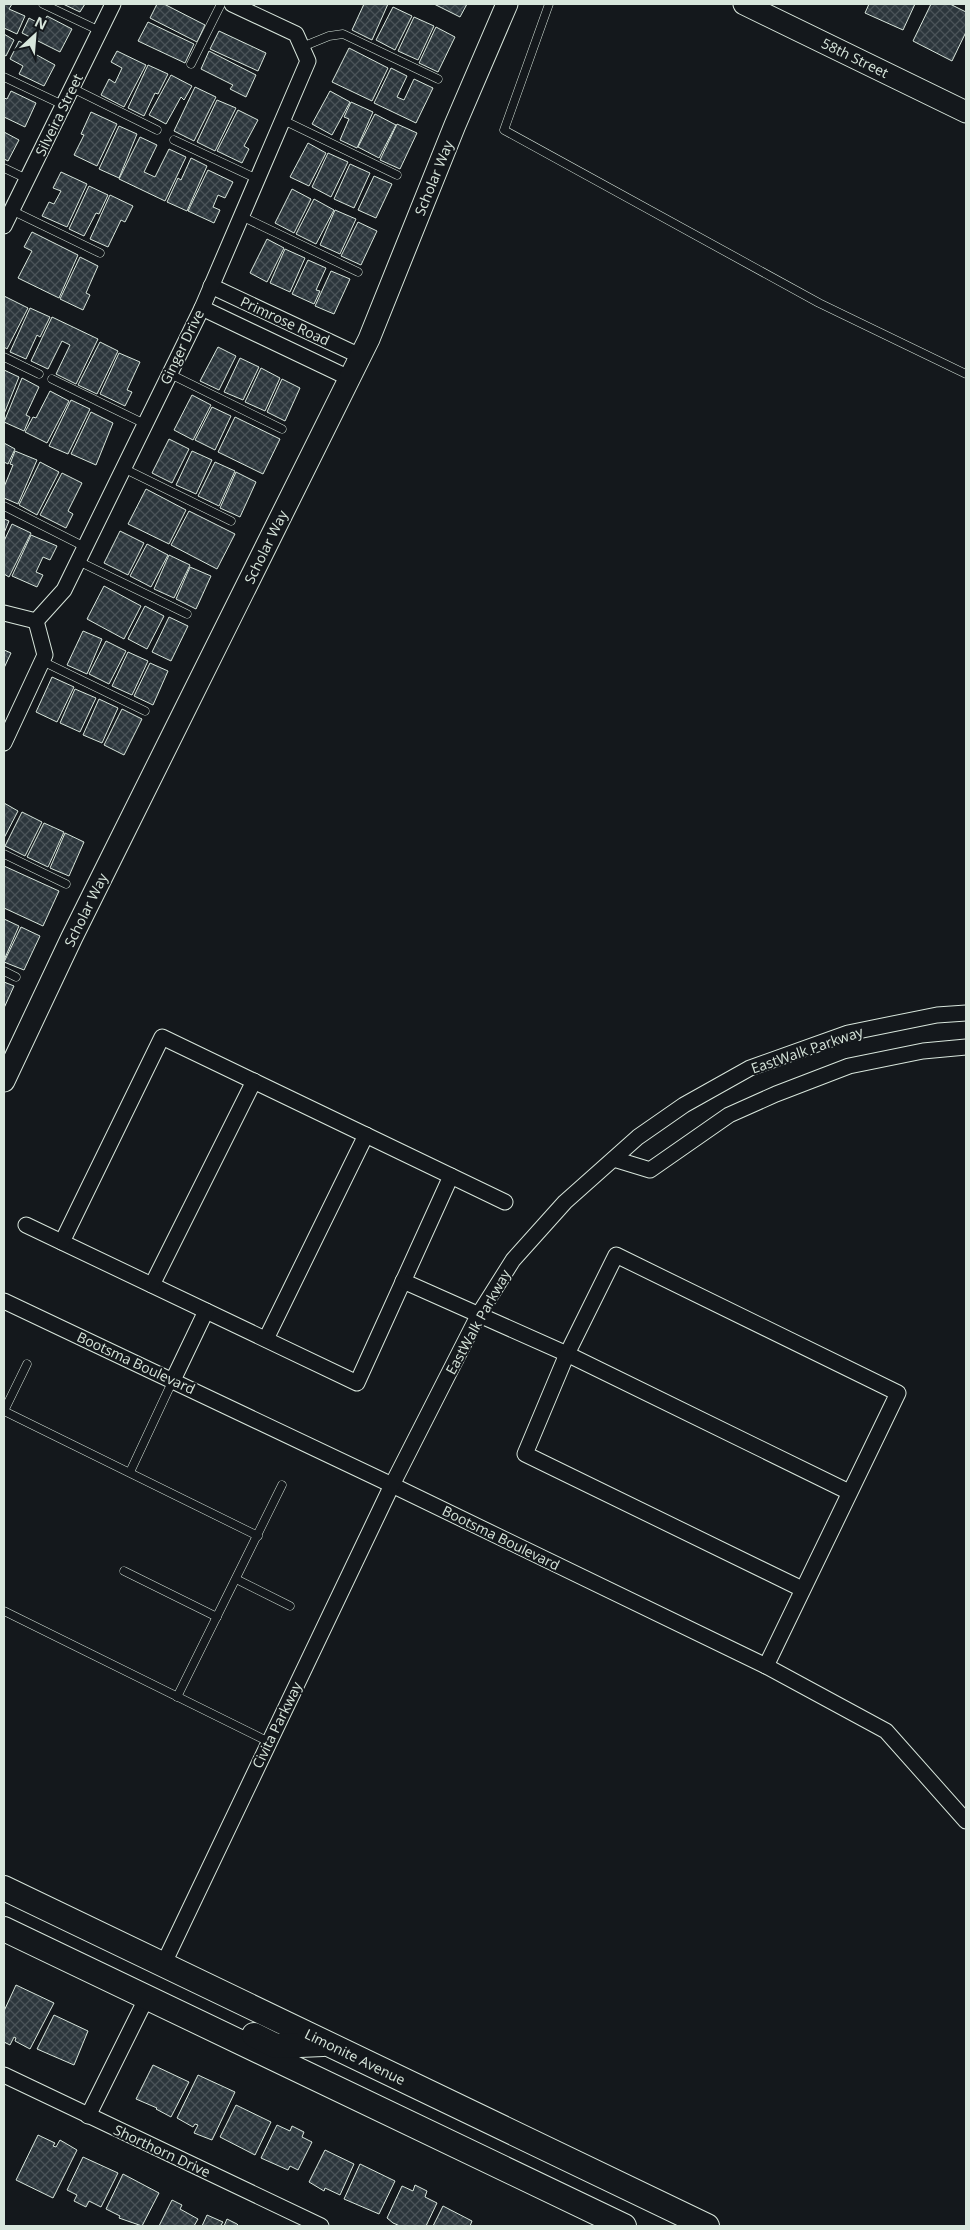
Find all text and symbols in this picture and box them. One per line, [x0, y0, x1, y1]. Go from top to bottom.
north arrow [10, 10, 60, 60]
text: N [32, 12, 50, 34]
street label: 58th Street [819, 33, 892, 82]
street label: Silveira Street [30, 70, 87, 159]
street label: Scholar Way [410, 136, 458, 218]
street label: Primrose Road [238, 292, 333, 350]
street label: Ginger Drive [155, 306, 208, 388]
street label: Scholar Way [240, 506, 292, 587]
street label: Scholar Way [60, 869, 112, 950]
street label: EastWalk Parkway [748, 1021, 866, 1078]
street label: EastWalk Parkway [441, 1265, 515, 1378]
street label: Bootsma Boulevard [74, 1327, 198, 1398]
street label: Bootsma Boulevard [439, 1501, 563, 1574]
street label: Civita Parkway [247, 1677, 306, 1771]
street label: Limonite Avenue [302, 2024, 409, 2089]
street label: Shorthorn Drive [111, 2120, 214, 2181]

